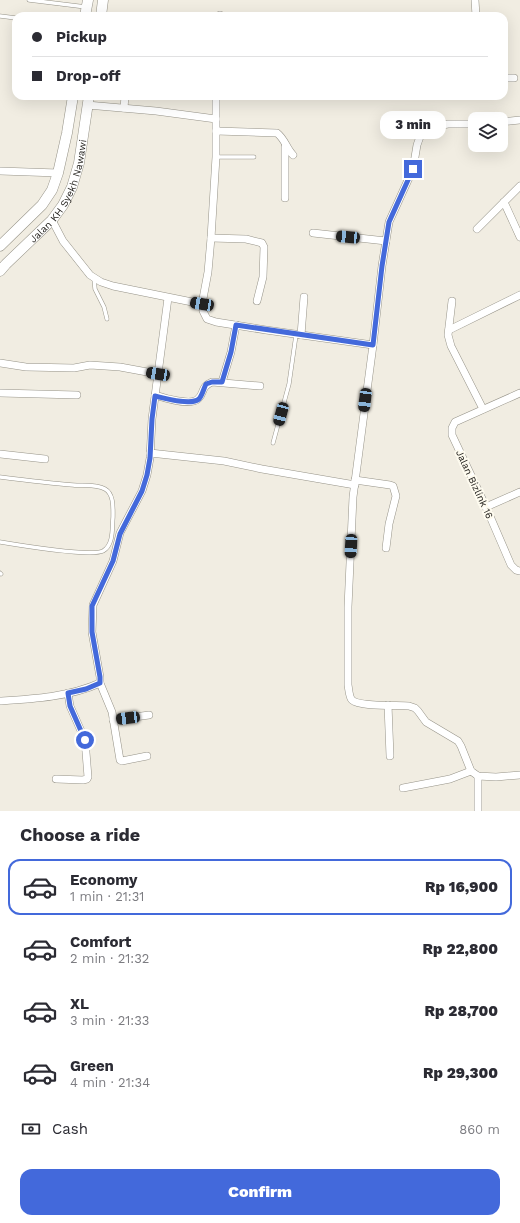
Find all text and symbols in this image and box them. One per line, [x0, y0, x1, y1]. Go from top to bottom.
text: Pickup [56, 28, 107, 46]
text: Drop-off [56, 67, 121, 85]
callout: 3 min [380, 111, 446, 139]
map controls [468, 112, 508, 152]
button: layers [468, 112, 508, 152]
text: 3 min [395, 117, 431, 132]
street label: Jalan KH Syekh Nawawi [27, 139, 88, 245]
route end [404, 160, 422, 178]
car [336, 230, 360, 244]
car [189, 296, 215, 312]
car [145, 366, 171, 382]
car [358, 387, 372, 413]
car [272, 401, 290, 427]
street label: Jalan Bizlink 16 [454, 448, 495, 520]
car [344, 534, 358, 558]
car [115, 711, 141, 725]
route start [76, 731, 94, 749]
text: Choose a ride [20, 824, 140, 845]
icon: car [22, 869, 58, 905]
text: Economy [70, 871, 137, 889]
text: Rp 16,900 [425, 878, 498, 896]
text: 1 min · 21:31 [70, 889, 144, 904]
icon: car [22, 931, 58, 967]
text: Comfort [70, 933, 131, 951]
text: Rp 22,800 [423, 940, 498, 958]
text: 2 min · 21:32 [70, 951, 149, 966]
icon: car [22, 993, 58, 1029]
text: XL [70, 995, 89, 1013]
text: Rp 28,700 [425, 1002, 498, 1020]
text: 3 min · 21:33 [70, 1013, 149, 1028]
icon: car [22, 1055, 58, 1091]
text: Green [70, 1057, 114, 1075]
text: Rp 29,300 [423, 1064, 498, 1082]
text: 4 min · 21:34 [70, 1075, 150, 1090]
icon: cash [20, 1118, 42, 1140]
text: Cash [52, 1120, 88, 1138]
text: 860 m [459, 1122, 500, 1137]
button: Confirm [20, 1169, 500, 1215]

